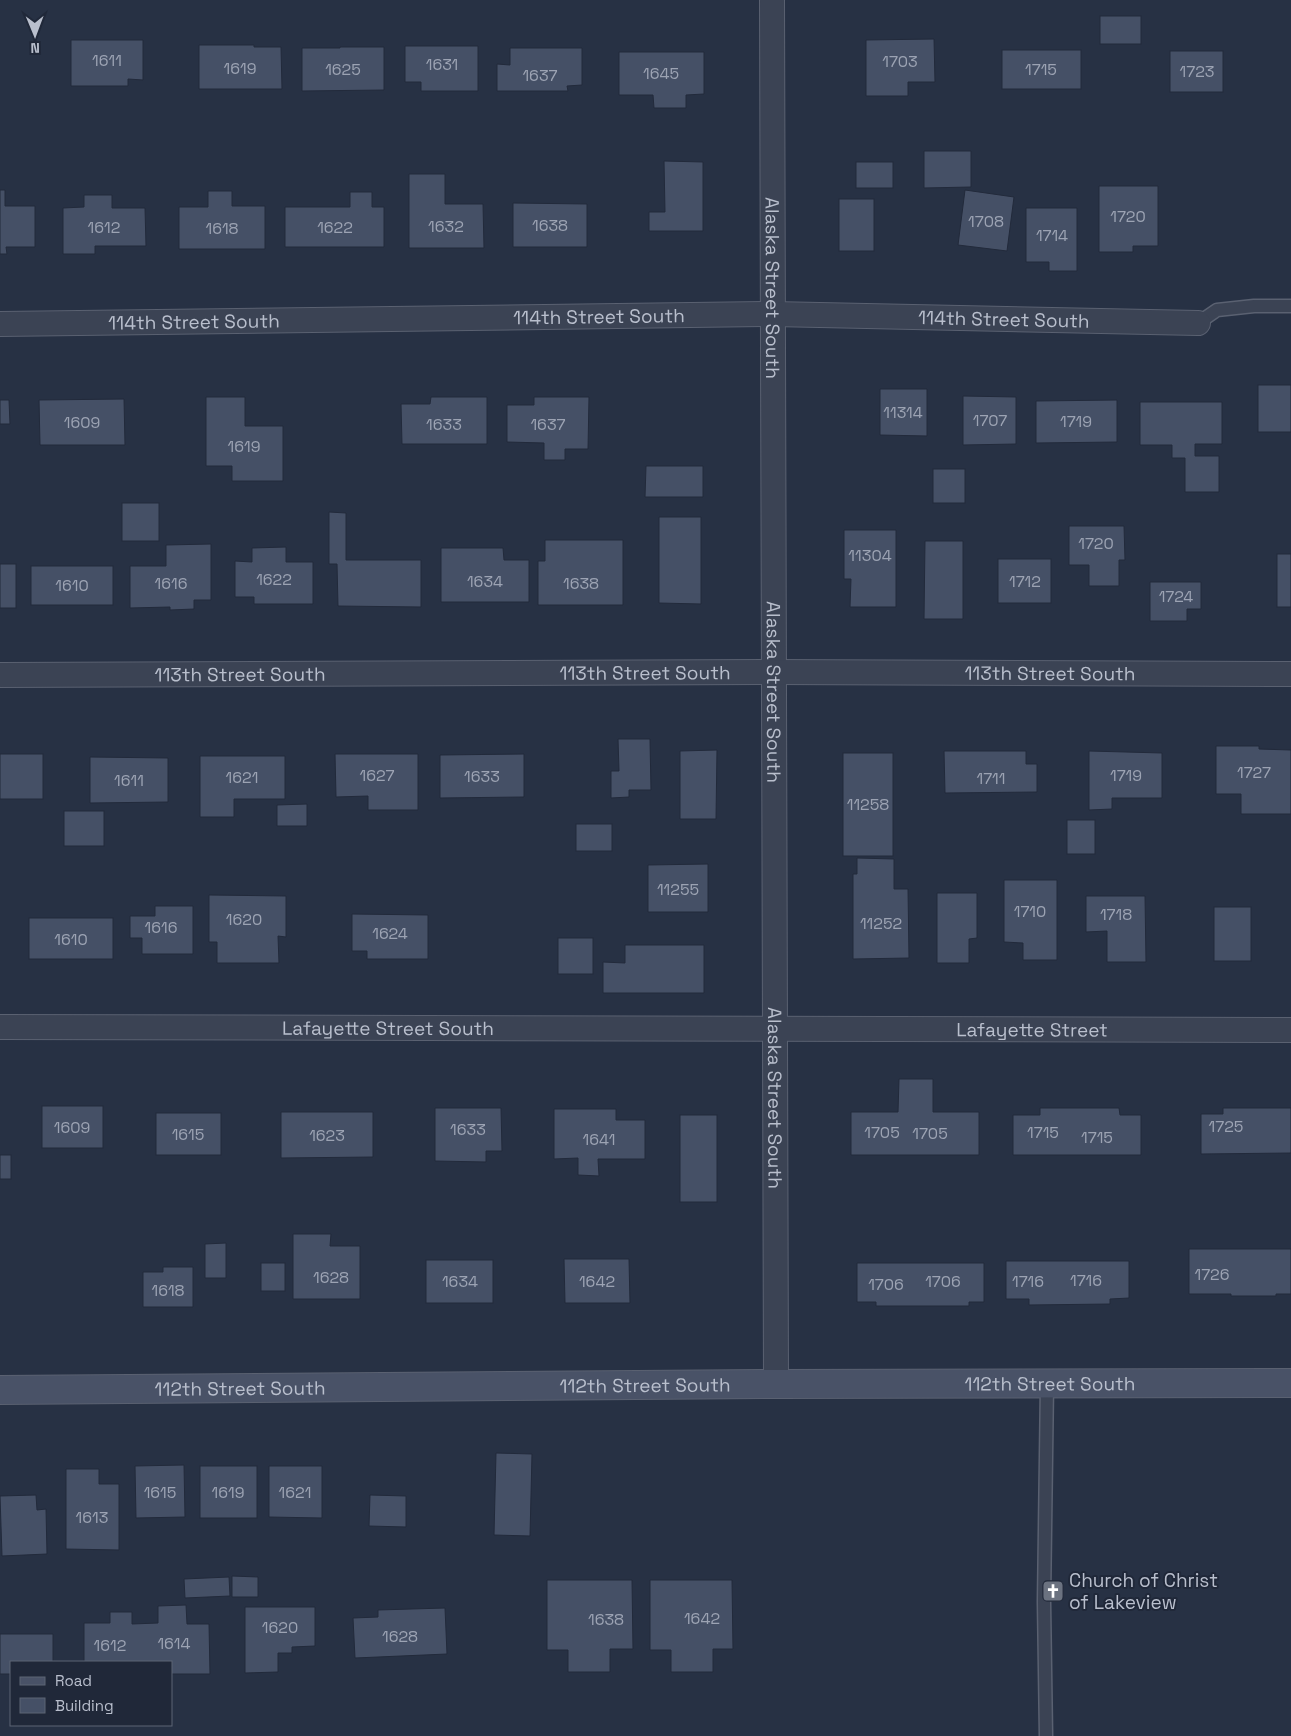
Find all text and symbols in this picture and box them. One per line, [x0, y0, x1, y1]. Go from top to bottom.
north arrow [10, 10, 60, 60]
text: N [30, 39, 40, 57]
house number: 1611 [92, 50, 122, 71]
house number: 1703 [882, 51, 918, 72]
house number: 1631 [426, 54, 458, 75]
house number: 1619 [224, 58, 256, 79]
house number: 1625 [325, 59, 361, 80]
house number: 1715 [1025, 59, 1057, 80]
house number: 1723 [1180, 61, 1214, 82]
house number: 1645 [643, 63, 679, 84]
house number: 1637 [522, 65, 558, 86]
street label: Alaska Street South [760, 197, 786, 379]
house number: 1720 [1110, 206, 1146, 227]
house number: 1708 [968, 211, 1004, 232]
house number: 1638 [532, 215, 568, 236]
house number: 1632 [428, 216, 464, 237]
house number: 1612 [88, 217, 120, 238]
house number: 1622 [317, 217, 353, 238]
house number: 1618 [205, 218, 239, 239]
house number: 1714 [1036, 225, 1068, 246]
street label: 114th Street South [513, 303, 685, 330]
street label: 114th Street South [918, 305, 1090, 333]
street label: 114th Street South [108, 308, 280, 335]
house number: 11314 [883, 402, 923, 423]
house number: 1707 [973, 410, 1007, 431]
house number: 1719 [1060, 411, 1092, 432]
house number: 1609 [64, 412, 100, 433]
house number: 1633 [426, 414, 462, 435]
house number: 1637 [530, 414, 566, 435]
house number: 1619 [228, 436, 260, 457]
house number: 1720 [1078, 533, 1114, 554]
house number: 11304 [848, 545, 892, 566]
house number: 1622 [256, 569, 292, 590]
house number: 1634 [467, 571, 503, 592]
house number: 1712 [1009, 571, 1041, 592]
house number: 1616 [155, 573, 187, 594]
house number: 1638 [563, 573, 599, 594]
house number: 1610 [55, 575, 89, 596]
house number: 1724 [1159, 586, 1193, 607]
street label: Alaska Street South [761, 601, 787, 783]
street label: 113th Street South [559, 660, 731, 685]
street label: 113th Street South [964, 660, 1136, 686]
street label: 113th Street South [154, 661, 326, 687]
house number: 1727 [1237, 762, 1271, 783]
house number: 1627 [360, 765, 394, 786]
house number: 1719 [1110, 765, 1142, 786]
house number: 1633 [464, 766, 500, 787]
house number: 1621 [226, 767, 258, 788]
house number: 1711 [977, 768, 1005, 789]
house number: 1611 [114, 770, 144, 791]
house number: 11258 [847, 794, 889, 815]
house number: 11255 [657, 879, 699, 900]
house number: 1710 [1014, 901, 1046, 922]
house number: 1718 [1100, 904, 1132, 925]
house number: 1620 [226, 909, 262, 930]
house number: 11252 [860, 913, 902, 934]
house number: 1616 [145, 917, 177, 938]
house number: 1624 [372, 923, 408, 944]
house number: 1610 [54, 929, 88, 950]
street label: Alaska Street South [762, 1007, 788, 1189]
street label: Lafayette Street South [282, 1015, 494, 1041]
street label: Lafayette Street [956, 1017, 1108, 1042]
house number: 1725 [1209, 1116, 1243, 1137]
house number: 1609 [54, 1117, 90, 1138]
house number: 1633 [450, 1119, 486, 1140]
house number: 1705 [864, 1122, 900, 1143]
house number: 1715 [1027, 1122, 1059, 1143]
house number: 1705 [912, 1123, 948, 1144]
house number: 1615 [172, 1124, 204, 1145]
house number: 1623 [309, 1125, 345, 1146]
house number: 1715 [1081, 1127, 1113, 1148]
house number: 1641 [583, 1129, 615, 1150]
house number: 1726 [1195, 1264, 1230, 1285]
house number: 1628 [313, 1267, 349, 1288]
house number: 1716 [1070, 1270, 1102, 1291]
house number: 1634 [442, 1271, 478, 1292]
house number: 1642 [579, 1271, 615, 1292]
house number: 1706 [925, 1271, 961, 1292]
house number: 1716 [1012, 1271, 1044, 1292]
house number: 1706 [868, 1274, 904, 1295]
house number: 1618 [151, 1280, 185, 1301]
street label: 112th Street South [964, 1371, 1136, 1396]
street label: 112th Street South [559, 1372, 731, 1398]
street label: 112th Street South [154, 1375, 326, 1401]
house number: 1615 [144, 1482, 176, 1503]
house number: 1619 [212, 1482, 244, 1503]
house number: 1621 [279, 1482, 311, 1503]
house number: 1613 [76, 1507, 108, 1528]
place label: Church of Christ of Lakeview [1069, 1568, 1218, 1615]
church icon: Church of Christ of Lakeview [1041, 1579, 1065, 1603]
house number: 1642 [684, 1608, 720, 1629]
house number: 1638 [588, 1609, 624, 1630]
house number: 1620 [262, 1617, 298, 1638]
house number: 1628 [382, 1626, 418, 1647]
house number: 1614 [157, 1633, 191, 1654]
house number: 1612 [94, 1635, 126, 1656]
legend [10, 1661, 172, 1726]
text: Road [55, 1671, 92, 1690]
text: Building [55, 1696, 114, 1715]

